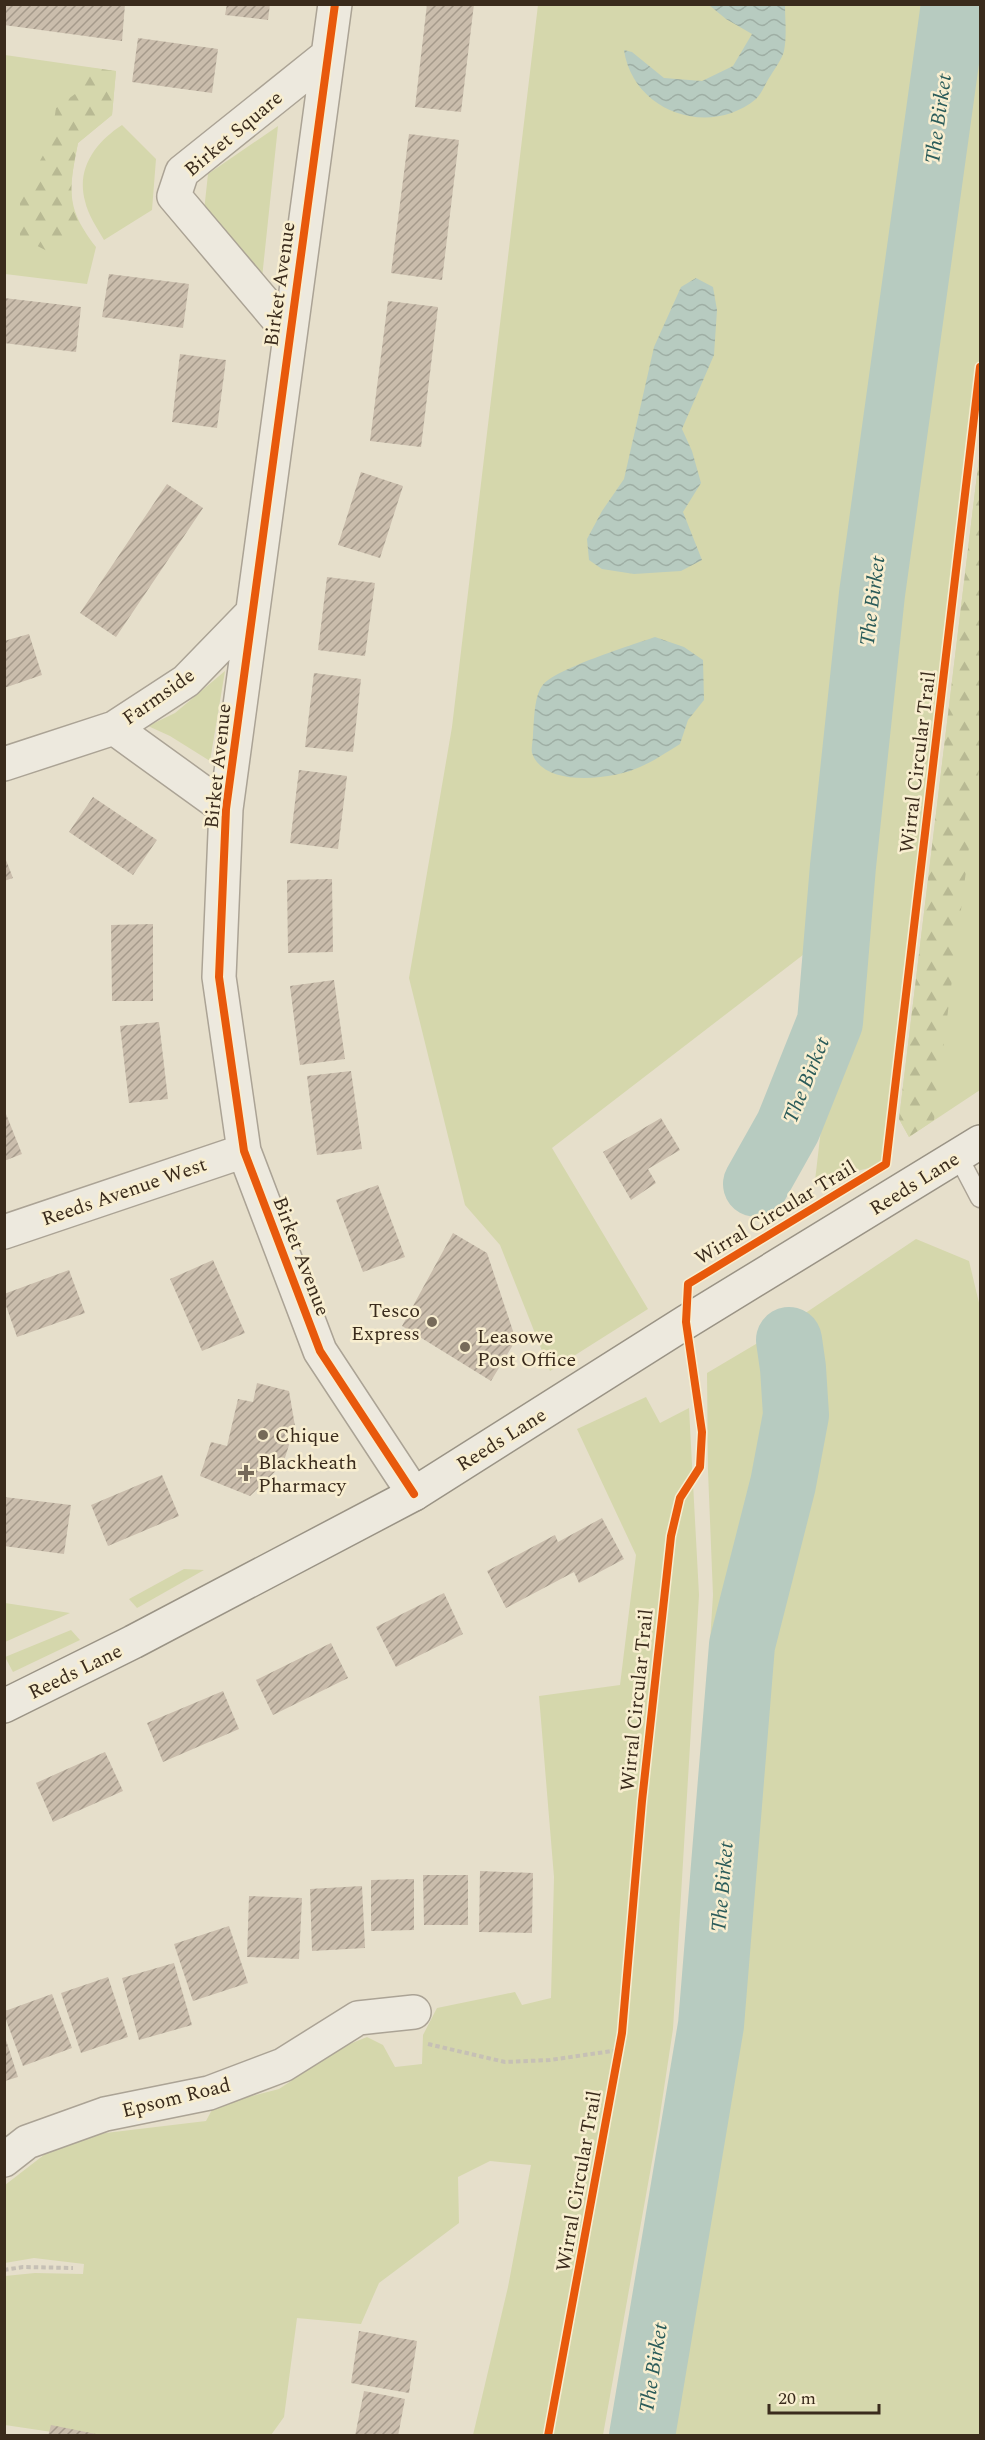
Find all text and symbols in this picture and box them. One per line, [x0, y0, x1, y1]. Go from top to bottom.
water label: The Birket [917, 72, 961, 166]
street label: Birket Square [178, 83, 290, 184]
street label: Birket Avenue [256, 220, 304, 349]
water label: The Birket [852, 554, 894, 648]
street label: Farmside [116, 661, 201, 733]
street label: Wirral Circular Trail [892, 669, 944, 855]
street label: Birket Avenue [196, 702, 239, 830]
water label: The Birket [775, 1032, 839, 1128]
street label: Reeds Lane [864, 1144, 965, 1223]
street label: Reeds Avenue West [38, 1150, 211, 1234]
street label: Wirral Circular Trail [689, 1153, 862, 1273]
street label: Birket Avenue [265, 1192, 338, 1321]
place label: Tesco Express [351, 1296, 420, 1349]
marker: Tesco Express [425, 1315, 439, 1329]
place label: Leasowe Post Office [477, 1322, 576, 1375]
marker: Leasowe Post Office [458, 1340, 472, 1354]
street label: Reeds Lane [451, 1400, 552, 1479]
place label: Chique [275, 1421, 339, 1451]
marker: Chique [256, 1428, 270, 1442]
place label: Blackheath Pharmacy [258, 1448, 357, 1501]
marker: Blackheath Pharmacy [239, 1466, 253, 1480]
street label: Wirral Circular Trail [612, 1607, 661, 1793]
street label: Reeds Lane [23, 1636, 127, 1708]
water label: The Birket [703, 1840, 743, 1934]
street label: Epsom Road [119, 2070, 234, 2126]
street label: Wirral Circular Trail [548, 2088, 610, 2274]
water label: The Birket [631, 2320, 677, 2415]
scale bar [769, 2377, 878, 2415]
text: 20 m [778, 2385, 816, 2412]

